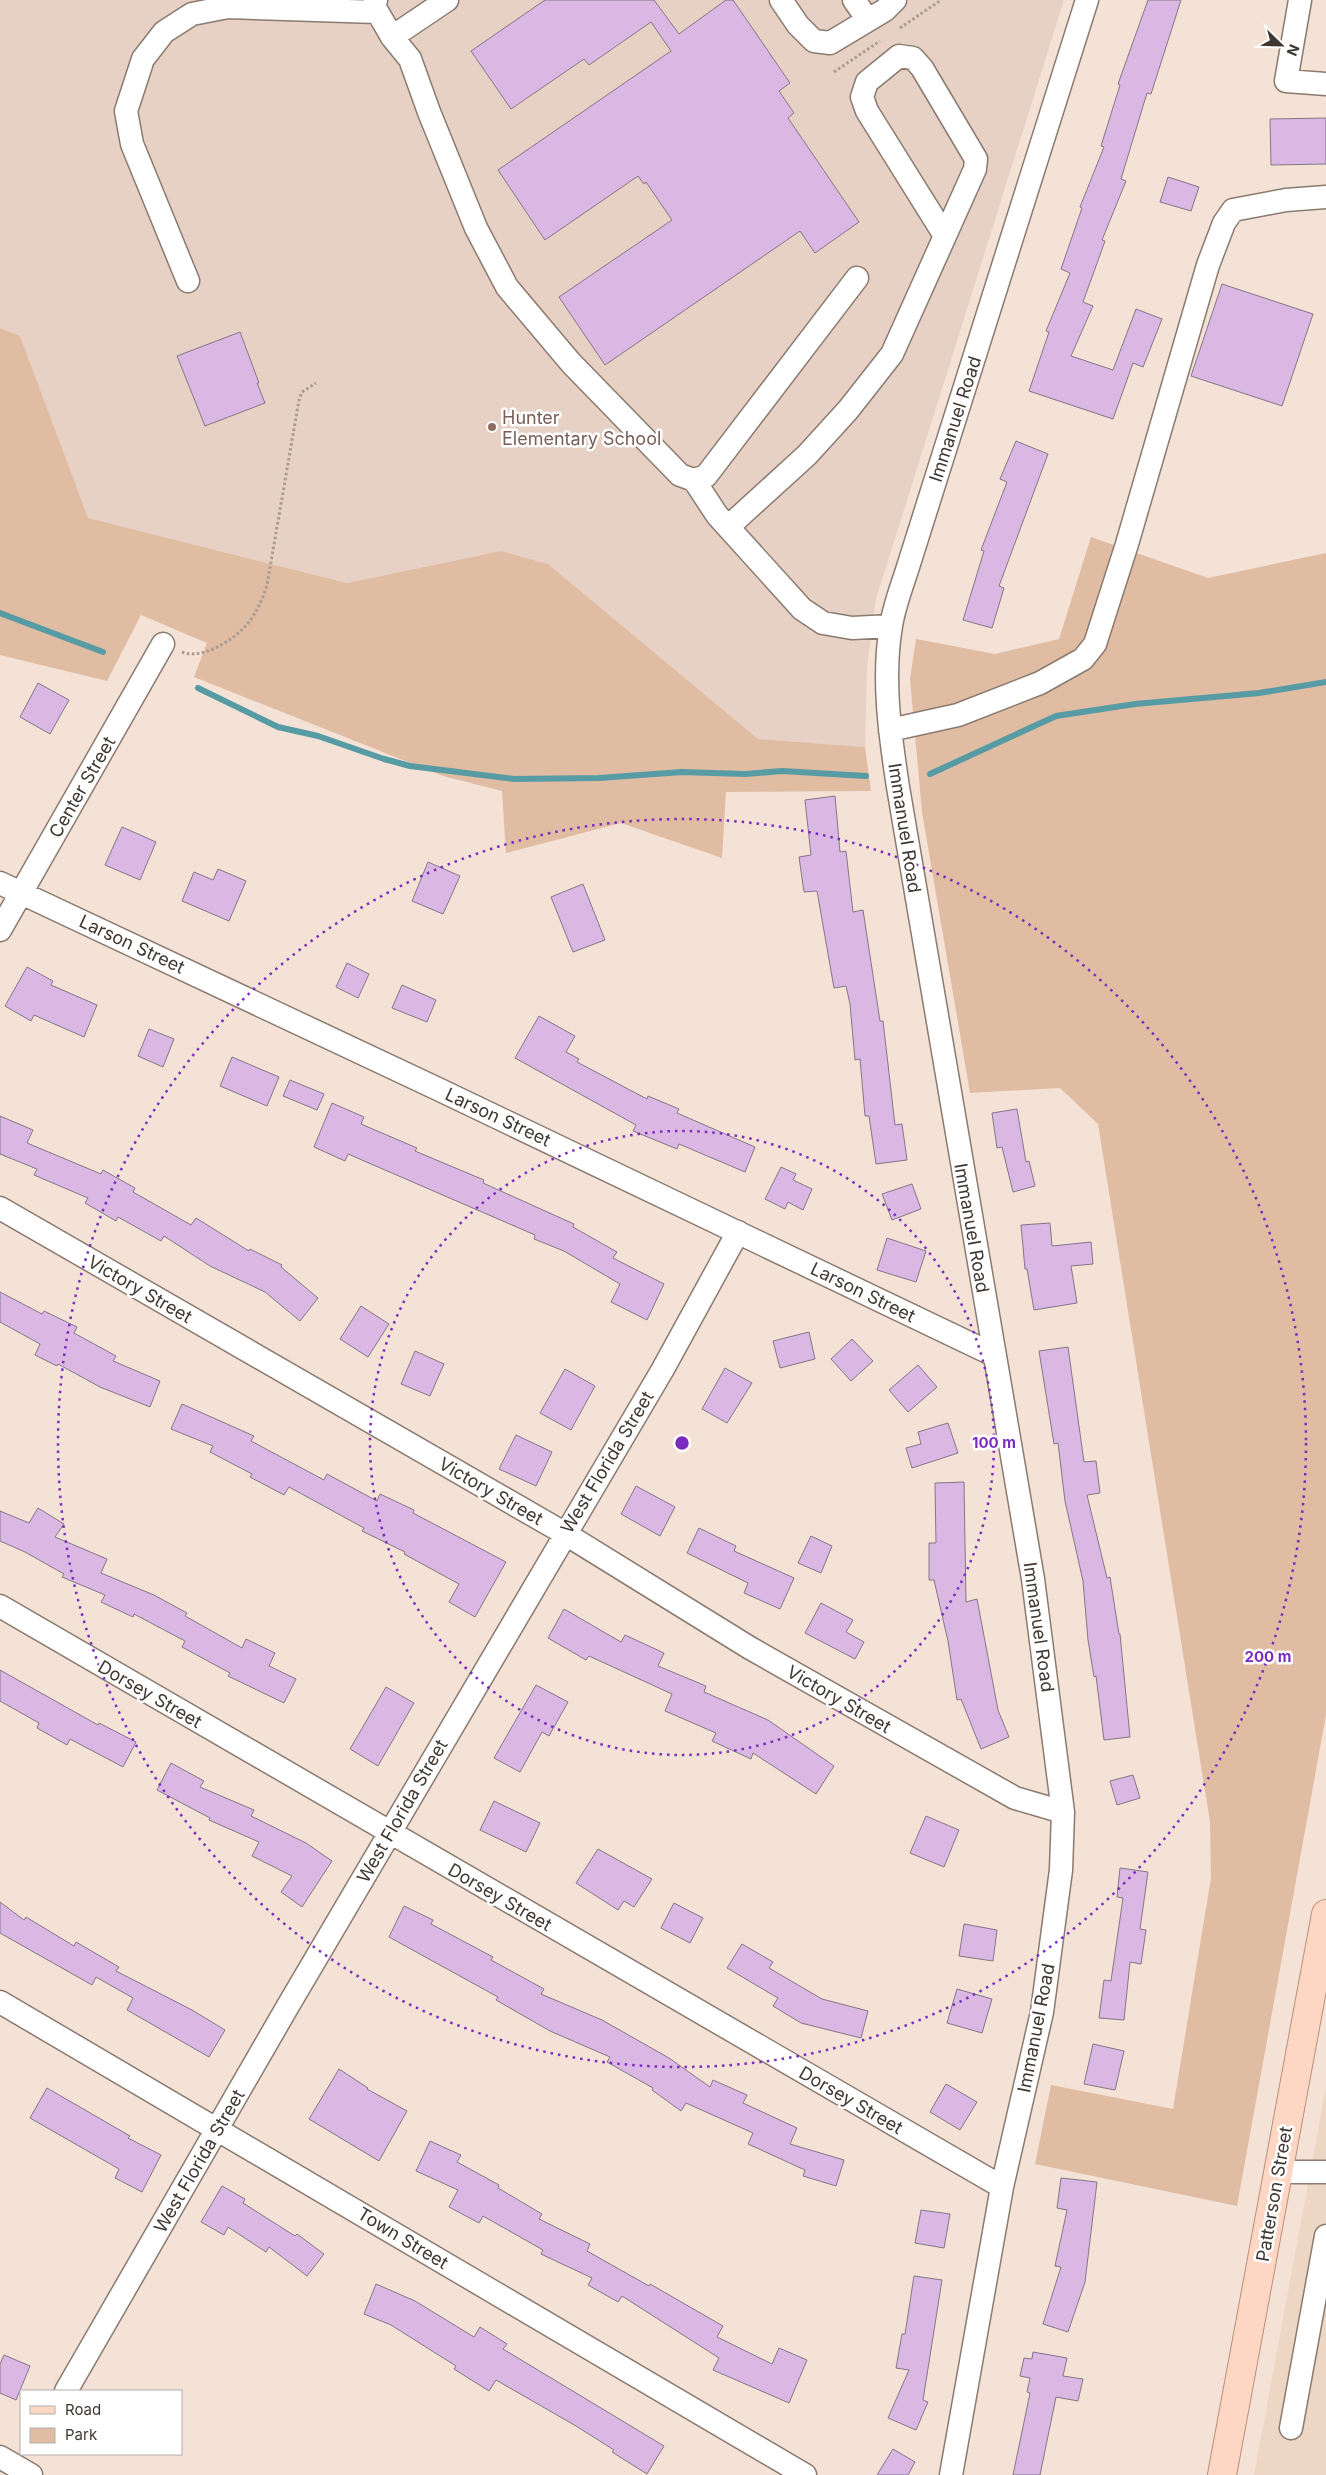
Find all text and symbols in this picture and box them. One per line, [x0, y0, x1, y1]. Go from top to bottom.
north arrow [1256, 20, 1306, 70]
text: N [1284, 42, 1303, 59]
street label: Immanuel Road [925, 353, 985, 485]
place label: Hunter Elementary School [502, 407, 661, 449]
marker: Hunter Elementary School [486, 421, 498, 433]
street label: Center Street [45, 733, 119, 841]
street label: Immanuel Road [884, 762, 926, 894]
street label: Larson Street [76, 910, 188, 978]
street label: Larson Street [442, 1083, 554, 1151]
street label: Immanuel Road [950, 1162, 994, 1294]
street label: Victory Street [84, 1251, 196, 1327]
street label: Larson Street [807, 1258, 919, 1326]
street label: West Florida Street [556, 1387, 658, 1537]
text: 100 m [972, 1433, 1016, 1452]
centre of rings [673, 1434, 691, 1452]
street label: Victory Street [435, 1453, 547, 1529]
street label: Immanuel Road [1019, 1561, 1059, 1693]
text: 200 m [1245, 1647, 1291, 1666]
street label: Dorsey Street [94, 1656, 206, 1732]
street label: Victory Street [783, 1661, 895, 1737]
street label: West Florida Street [352, 1736, 452, 1886]
street label: Dorsey Street [444, 1859, 556, 1935]
street label: Immanuel Road [1013, 1962, 1059, 2094]
street label: Dorsey Street [795, 2062, 907, 2138]
street label: West Florida Street [149, 2086, 249, 2236]
street label: Patterson Street [1252, 2125, 1296, 2263]
street label: Town Street [354, 2203, 452, 2273]
legend [20, 2390, 182, 2455]
text: Road [65, 2400, 101, 2419]
text: Park [65, 2425, 98, 2444]

